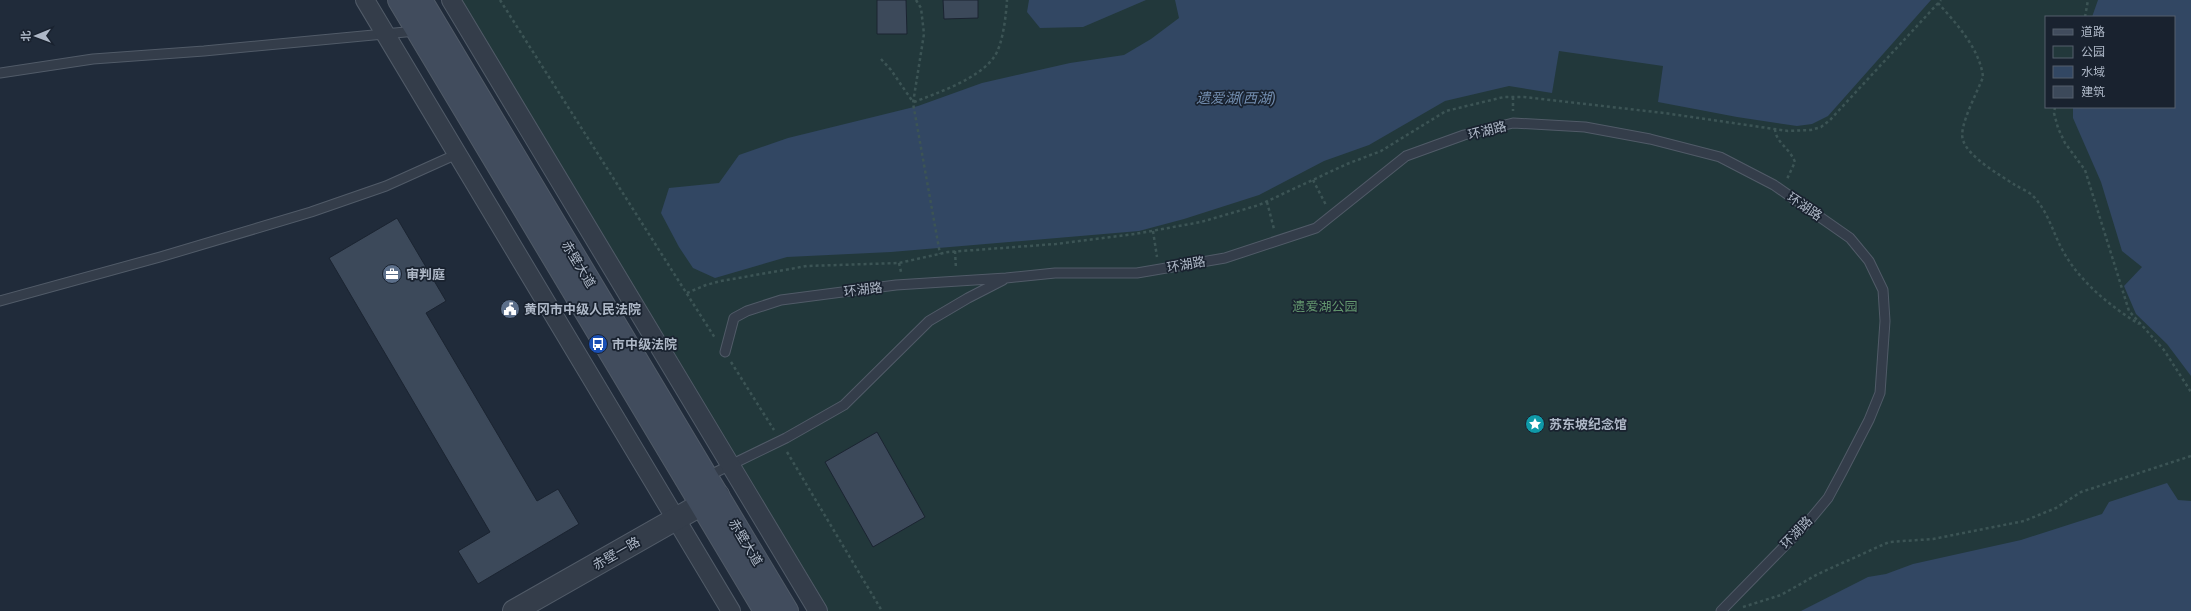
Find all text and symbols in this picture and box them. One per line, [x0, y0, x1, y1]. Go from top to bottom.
north arrow [16, 16, 56, 56]
legend [2045, 16, 2175, 108]
text: 道路 [2081, 25, 2105, 39]
text: 北 [20, 31, 33, 42]
text: 公园 [2081, 45, 2105, 59]
text: 水域 [2081, 65, 2105, 79]
text: 建筑 [2081, 85, 2105, 99]
water label: 遗爱湖(西湖) [1196, 90, 1276, 107]
street label: 环湖路 [1466, 118, 1508, 142]
street label: 环湖路 [1784, 189, 1825, 224]
street label: 赤壁大道 [559, 238, 598, 290]
street label: 环湖路 [1166, 254, 1207, 275]
office icon: 审判庭 [381, 263, 403, 285]
place label: 审判庭 [406, 267, 445, 282]
street label: 环湖路 [843, 280, 883, 299]
public building icon: 黄冈市中级人民法院 [499, 298, 521, 320]
park label: 遗爱湖公园 [1292, 299, 1358, 314]
place label: 黄冈市中级人民法院 [524, 302, 641, 317]
bus stop icon: 市中级法院 [587, 333, 609, 355]
place label: 市中级法院 [612, 337, 677, 352]
place icon: 苏东坡纪念馆 [1524, 413, 1546, 435]
place label: 苏东坡纪念馆 [1549, 417, 1627, 432]
street label: 环湖路 [1777, 513, 1815, 552]
street label: 赤壁大道 [726, 516, 765, 568]
street label: 赤壁一路 [590, 534, 643, 573]

